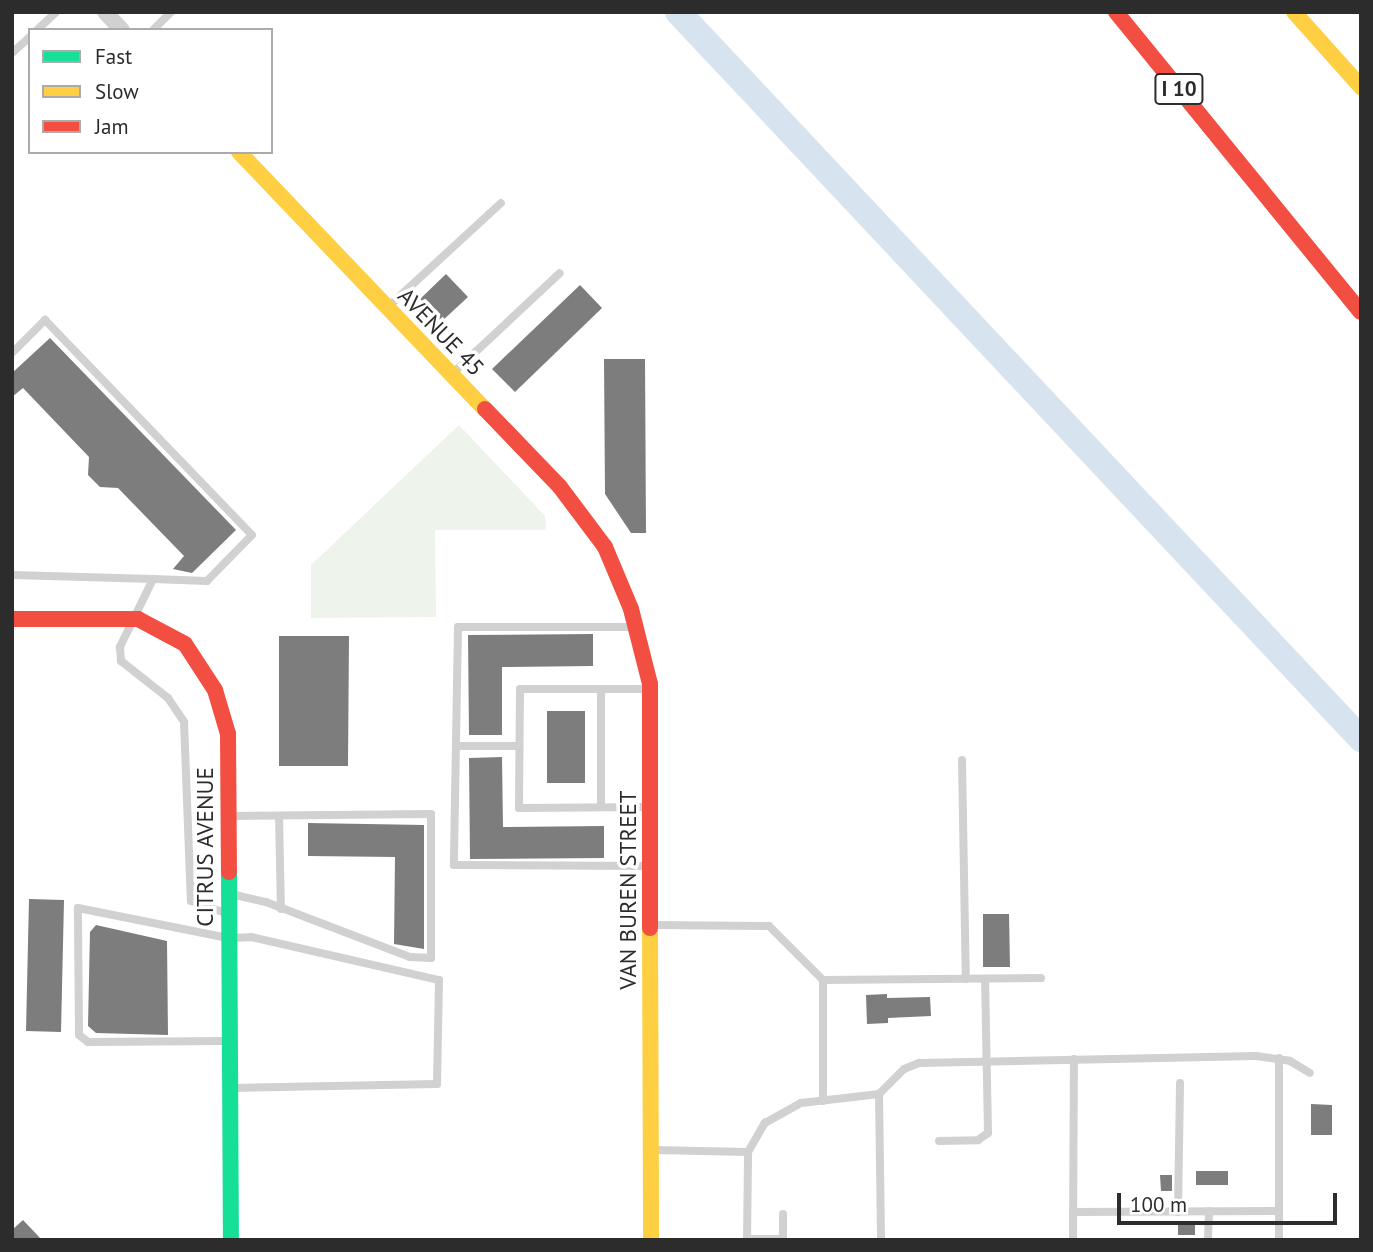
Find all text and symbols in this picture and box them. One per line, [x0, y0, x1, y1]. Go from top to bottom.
legend [28, 28, 273, 154]
text: Fast [95, 43, 132, 70]
road number: I 10 [1153, 72, 1205, 106]
text: Slow [95, 78, 139, 105]
text: Jam [95, 113, 129, 140]
street label: AVENUE 45 [392, 282, 490, 382]
street label: CITRUS AVENUE [191, 767, 219, 927]
street label: VAN BUREN STREET [614, 790, 642, 990]
scale bar [1121, 1178, 1342, 1222]
text: 100 m [1130, 1191, 1187, 1218]

